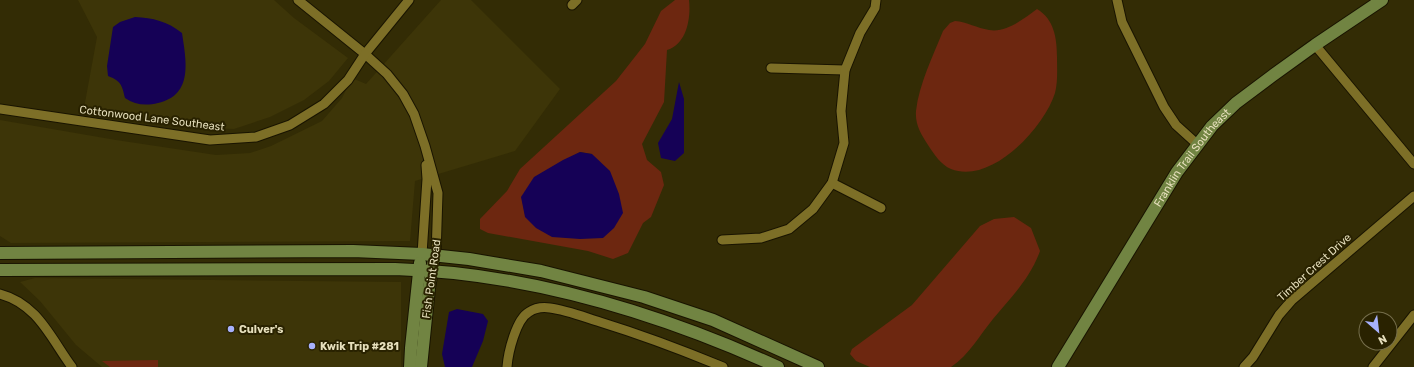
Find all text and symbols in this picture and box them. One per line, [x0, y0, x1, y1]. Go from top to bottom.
street label: Cottonwood Lane Southeast [79, 103, 226, 134]
street label: Franklin Trail Southeast [1151, 105, 1234, 209]
street label: Timber Crest Drive [1275, 231, 1354, 304]
street label: Fish Point Road [420, 239, 443, 319]
north arrow [1358, 311, 1398, 351]
place label: Culver's [239, 323, 283, 336]
marker: Culver's [226, 324, 236, 334]
text: N [1376, 332, 1389, 347]
place label: Kwik Trip #281 [320, 340, 399, 353]
marker: Kwik Trip #281 [307, 341, 317, 351]

